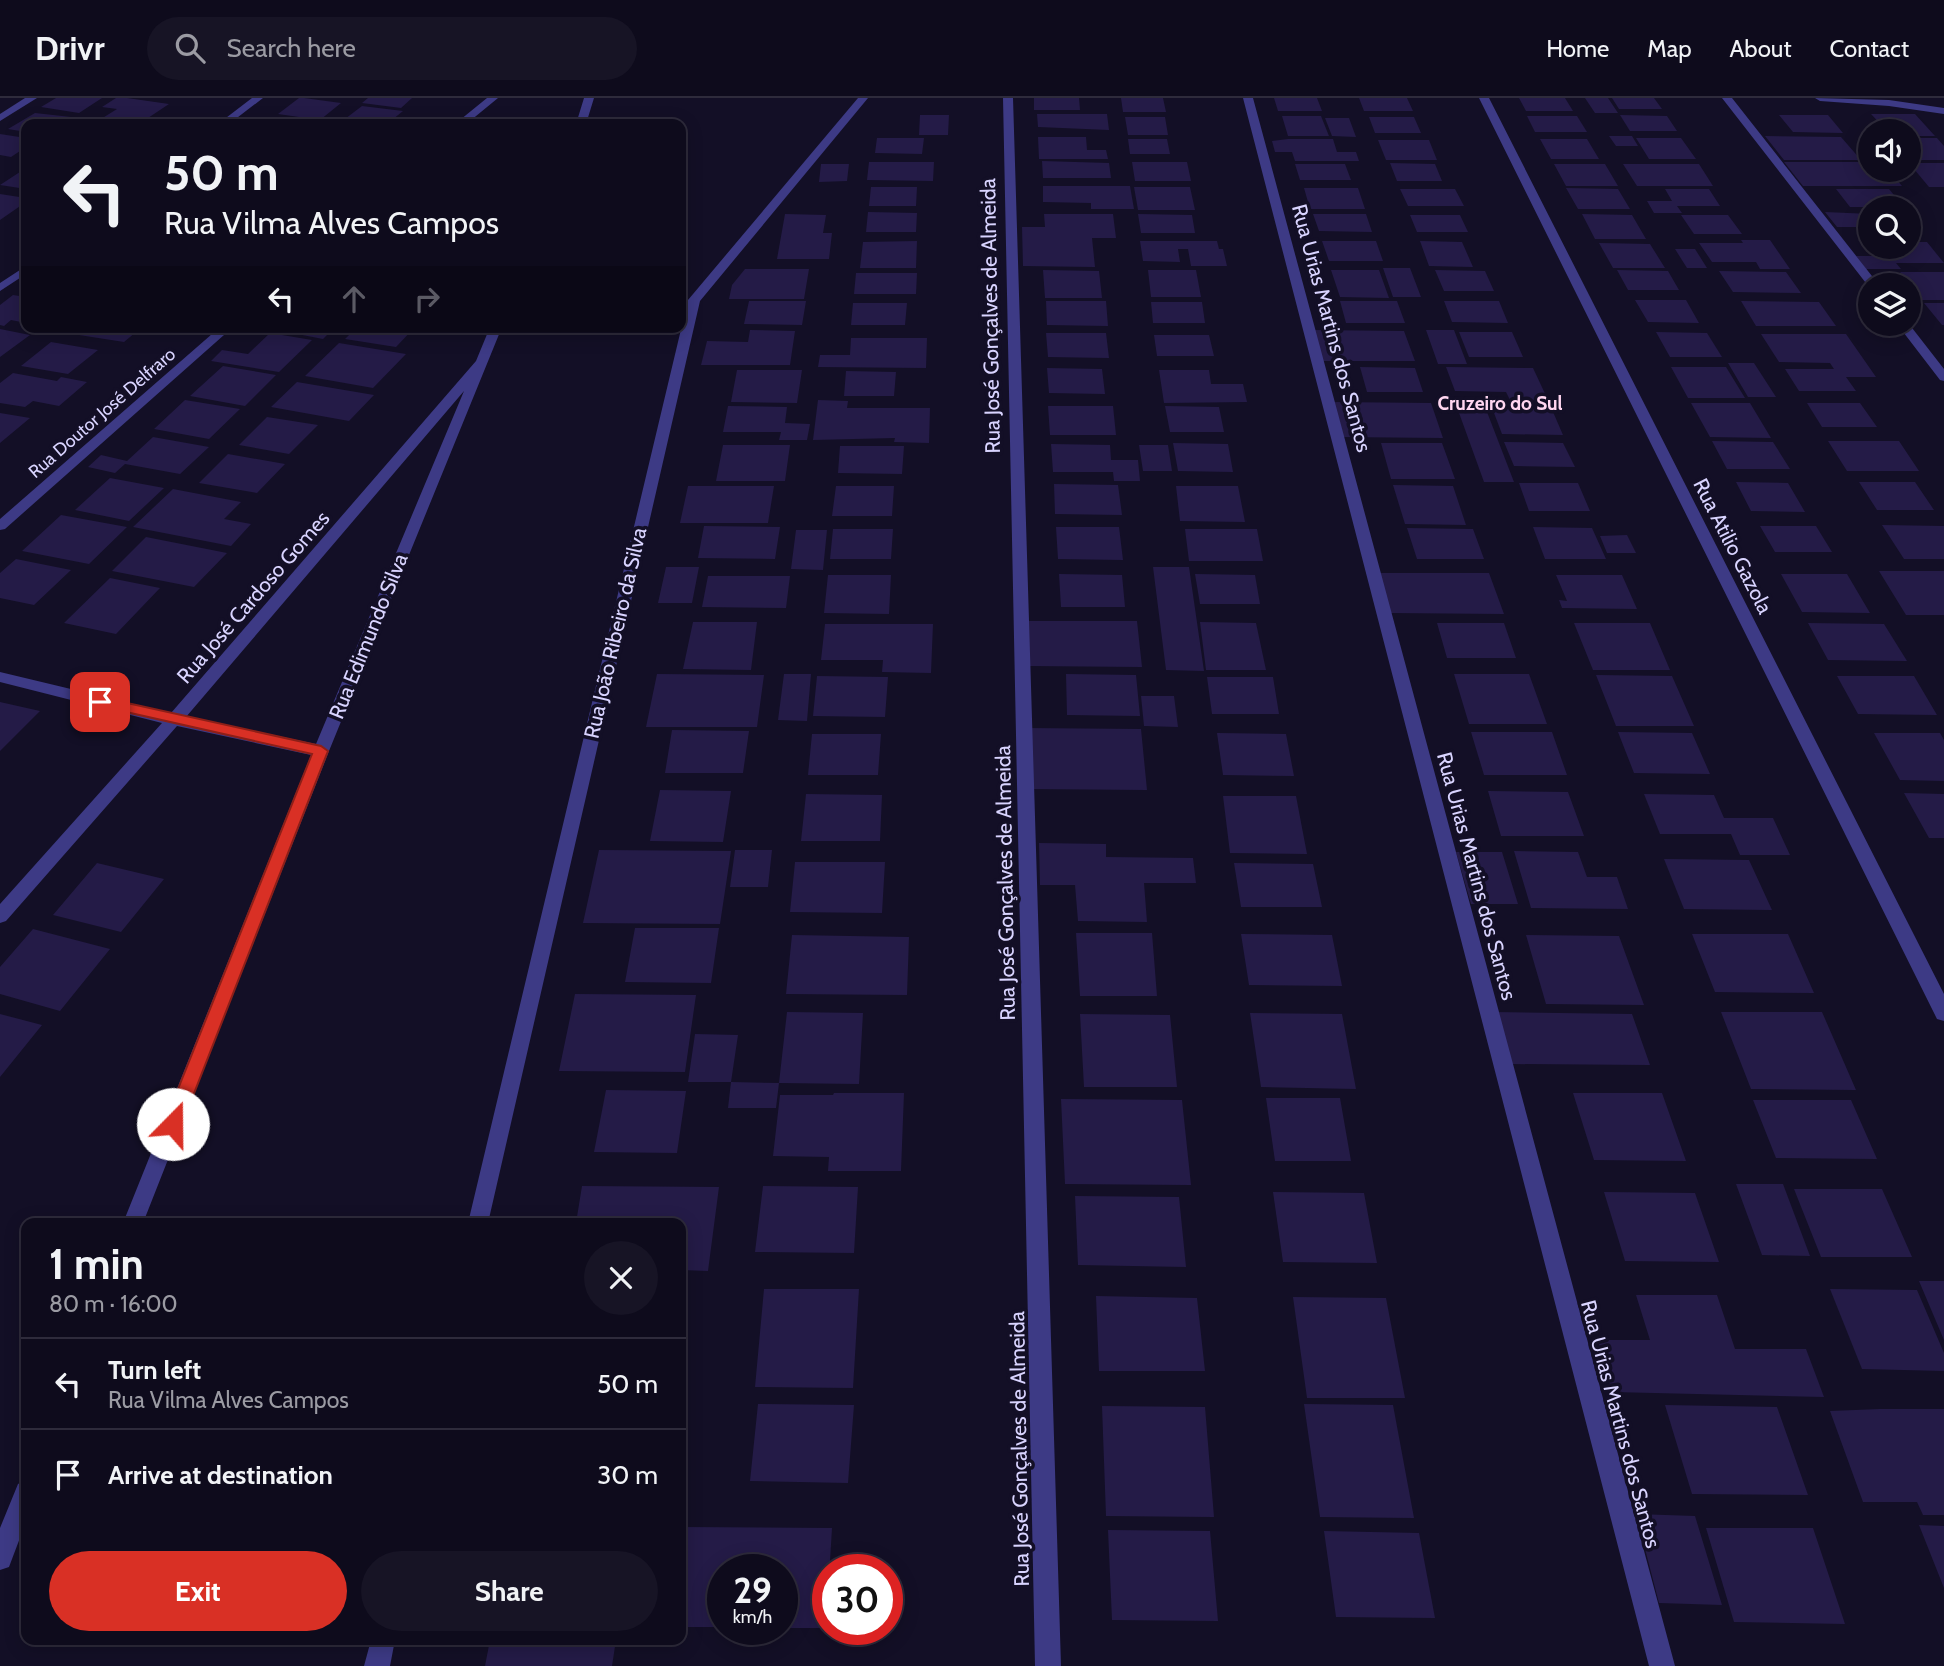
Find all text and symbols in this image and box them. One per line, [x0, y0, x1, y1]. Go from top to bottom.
search box [147, 17, 637, 80]
text: Drivr [35, 28, 105, 68]
icon: search [171, 29, 209, 67]
text: Search here [227, 32, 356, 64]
text: Home [1546, 34, 1609, 63]
text: Map [1647, 34, 1692, 63]
text: About [1730, 34, 1792, 63]
text: Contact [1830, 34, 1909, 63]
map controls [1858, 119, 1921, 336]
button: sound [1858, 119, 1921, 182]
text: 50 m [164, 143, 279, 202]
icon: left [49, 147, 140, 238]
street label: Rua José Gonçalves de Almeida [975, 178, 1005, 454]
button: search [1858, 196, 1921, 259]
street label: Rua Urias Martins dos Santos [1287, 201, 1377, 455]
text: Rua Vilma Alves Campos [164, 203, 499, 242]
button: layers [1858, 273, 1921, 336]
icon: left [262, 280, 300, 318]
icon: ahead [335, 280, 373, 318]
icon: right [408, 280, 446, 318]
street label: Rua Doutor José Delfraro [24, 343, 180, 483]
district label: Cruzeiro do Sul [1437, 392, 1563, 415]
street label: Rua Atilio Gazola [1688, 474, 1778, 618]
street label: Rua José Cardoso Gomes [171, 506, 335, 688]
street label: Rua João Ribeiro da Silva [579, 525, 651, 741]
street label: Rua Edimundo Silva [323, 550, 413, 722]
pin [70, 672, 130, 732]
icon: arrive [81, 683, 119, 721]
street label: Rua José Gonçalves de Almeida [990, 745, 1020, 1021]
street label: Rua Urias Martins dos Santos [1432, 749, 1522, 1003]
position arrow [136, 1087, 210, 1161]
text: 1 min [49, 1238, 144, 1290]
button: close [584, 1241, 658, 1315]
text: 80 m · 16:00 [49, 1290, 178, 1318]
street label: Rua Urias Martins dos Santos [1576, 1297, 1666, 1551]
street label: Rua José Gonçalves de Almeida [1004, 1311, 1034, 1587]
text: Turn left [108, 1354, 201, 1386]
icon: left [49, 1365, 87, 1403]
text: 50 m [597, 1368, 658, 1400]
text: Rua Vilma Alves Campos [108, 1386, 349, 1414]
icon: arrive [49, 1456, 87, 1494]
text: Arrive at destination [108, 1459, 333, 1491]
text: 30 m [597, 1459, 658, 1491]
button: Exit [49, 1551, 347, 1631]
button: Share [361, 1551, 658, 1631]
speed limit sign: 30 [812, 1554, 903, 1645]
text: 29 [733, 1569, 772, 1612]
text: km/h [733, 1606, 772, 1628]

